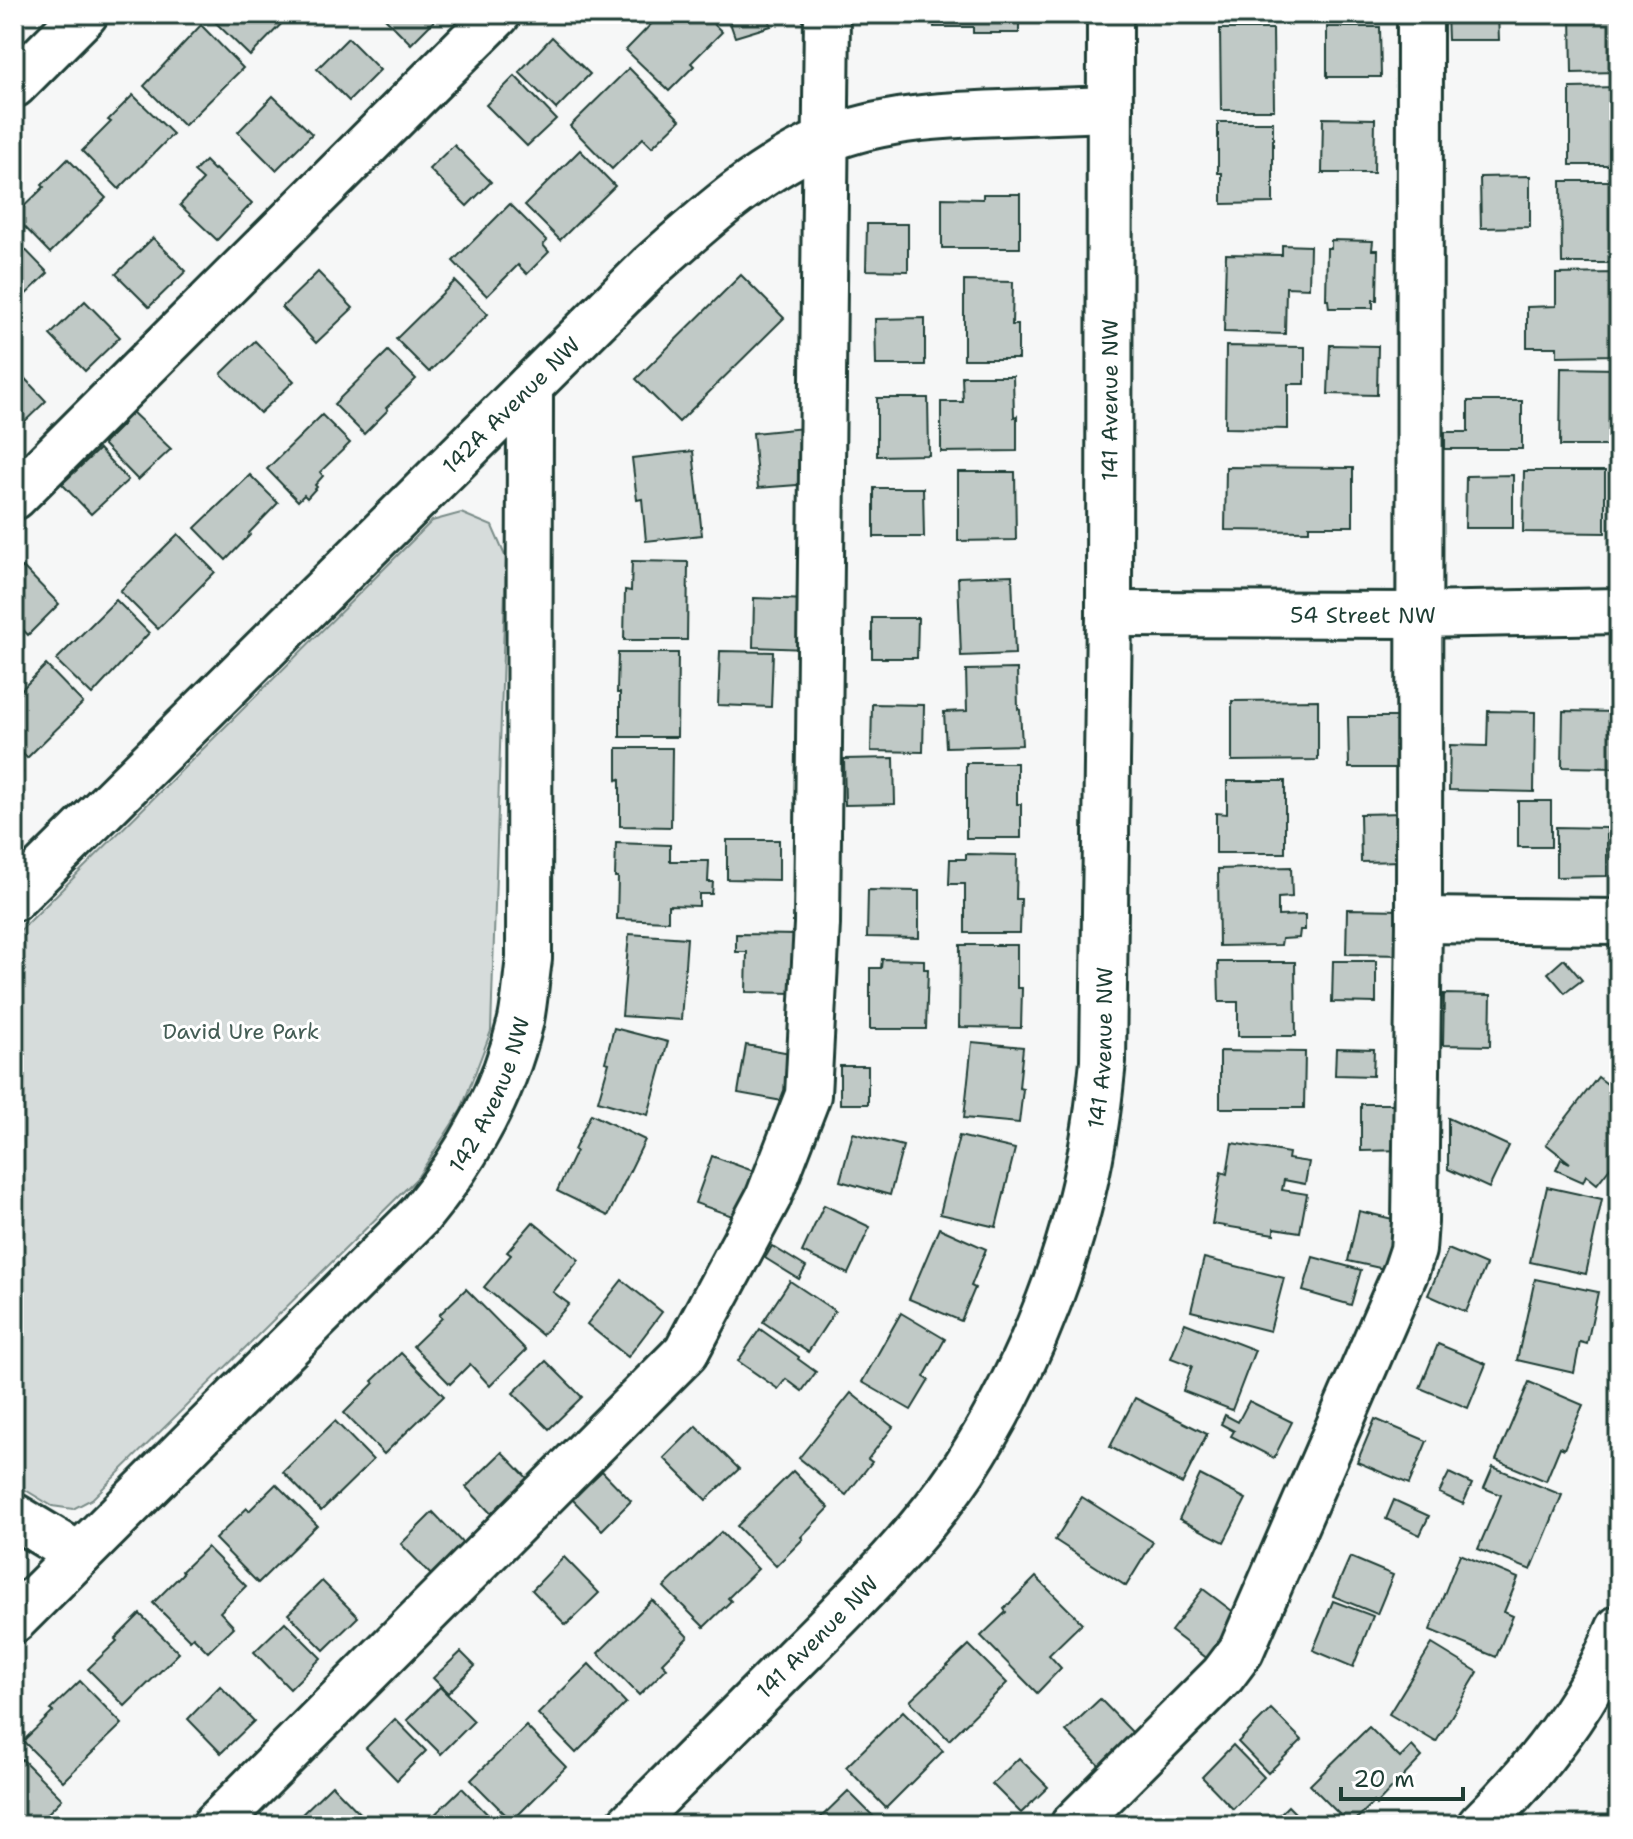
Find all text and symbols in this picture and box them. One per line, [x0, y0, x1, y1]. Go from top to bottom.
street label: 141 Avenue NW [1095, 319, 1124, 481]
street label: 142A Avenue NW [436, 331, 586, 480]
street label: 54 Street NW [1290, 601, 1436, 630]
street label: 141 Avenue NW [1081, 967, 1119, 1131]
street label: 142 Avenue NW [442, 1014, 536, 1178]
park label: David Ure Park [163, 1017, 319, 1046]
street label: 141 Avenue NW [750, 1569, 885, 1705]
scale bar [1341, 1751, 1463, 1801]
text: 20 m [1353, 1763, 1415, 1795]

